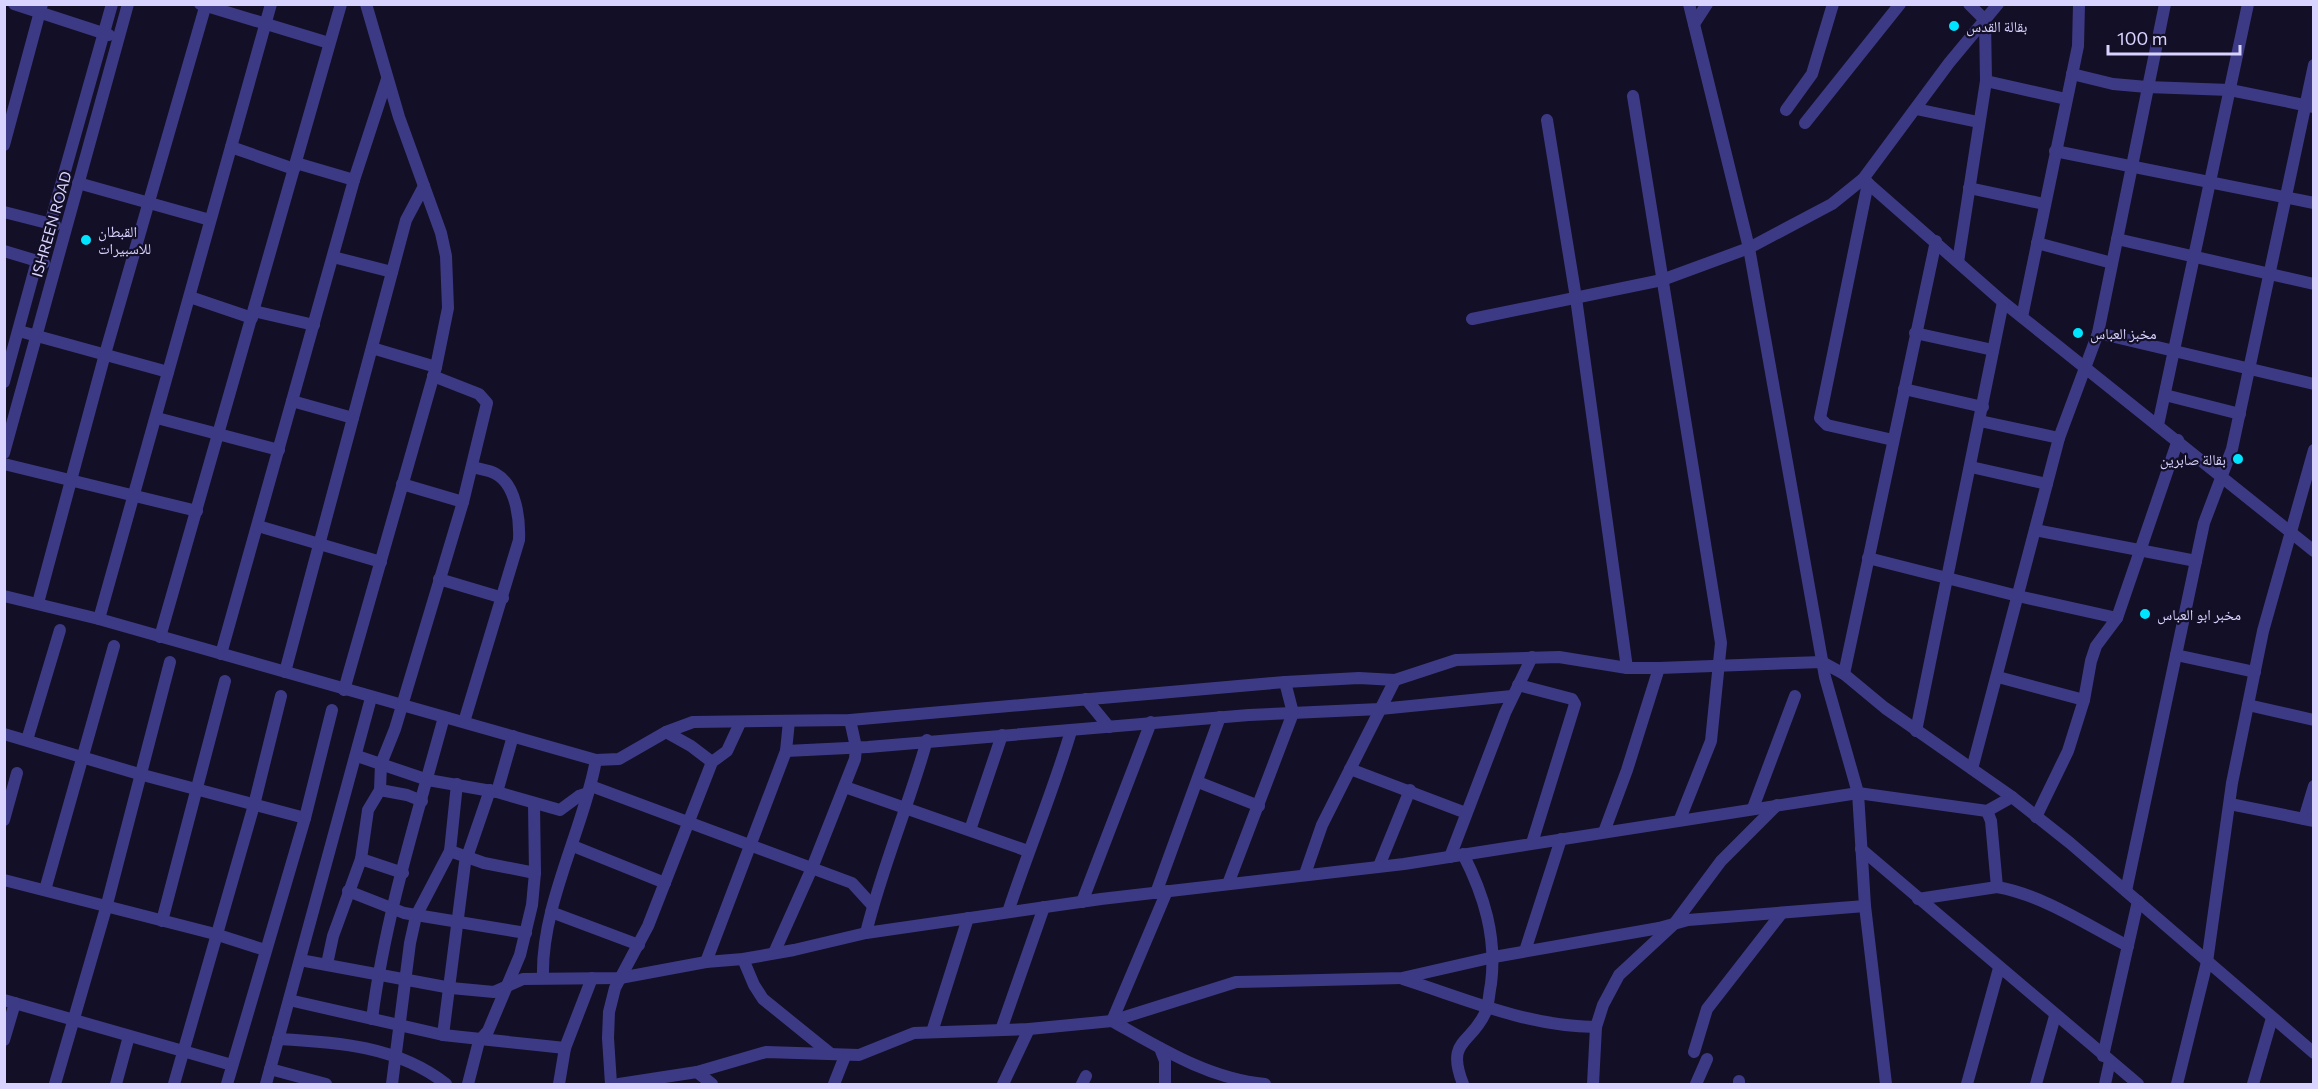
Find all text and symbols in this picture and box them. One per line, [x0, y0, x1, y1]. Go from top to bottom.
place label: بقالة القدس [1966, 17, 2027, 37]
scale bar [2108, 18, 2240, 56]
marker: بقالة القدس [1947, 19, 1961, 33]
text: 100 m [2117, 27, 2167, 49]
street label: ISHREEN ROAD [27, 169, 75, 279]
place label: القبطان للاسبيرات [98, 222, 151, 258]
marker: القبطان للاسبيرات [79, 233, 93, 247]
place label: مخبز العباس [2090, 324, 2157, 344]
marker: مخبز العباس [2071, 326, 2085, 340]
place label: بقالة صابرين [2160, 450, 2226, 470]
marker: بقالة صابرين [2231, 452, 2245, 466]
place label: مخبر ابو العباس [2157, 605, 2241, 625]
marker: مخبر ابو العباس [2138, 607, 2152, 621]

